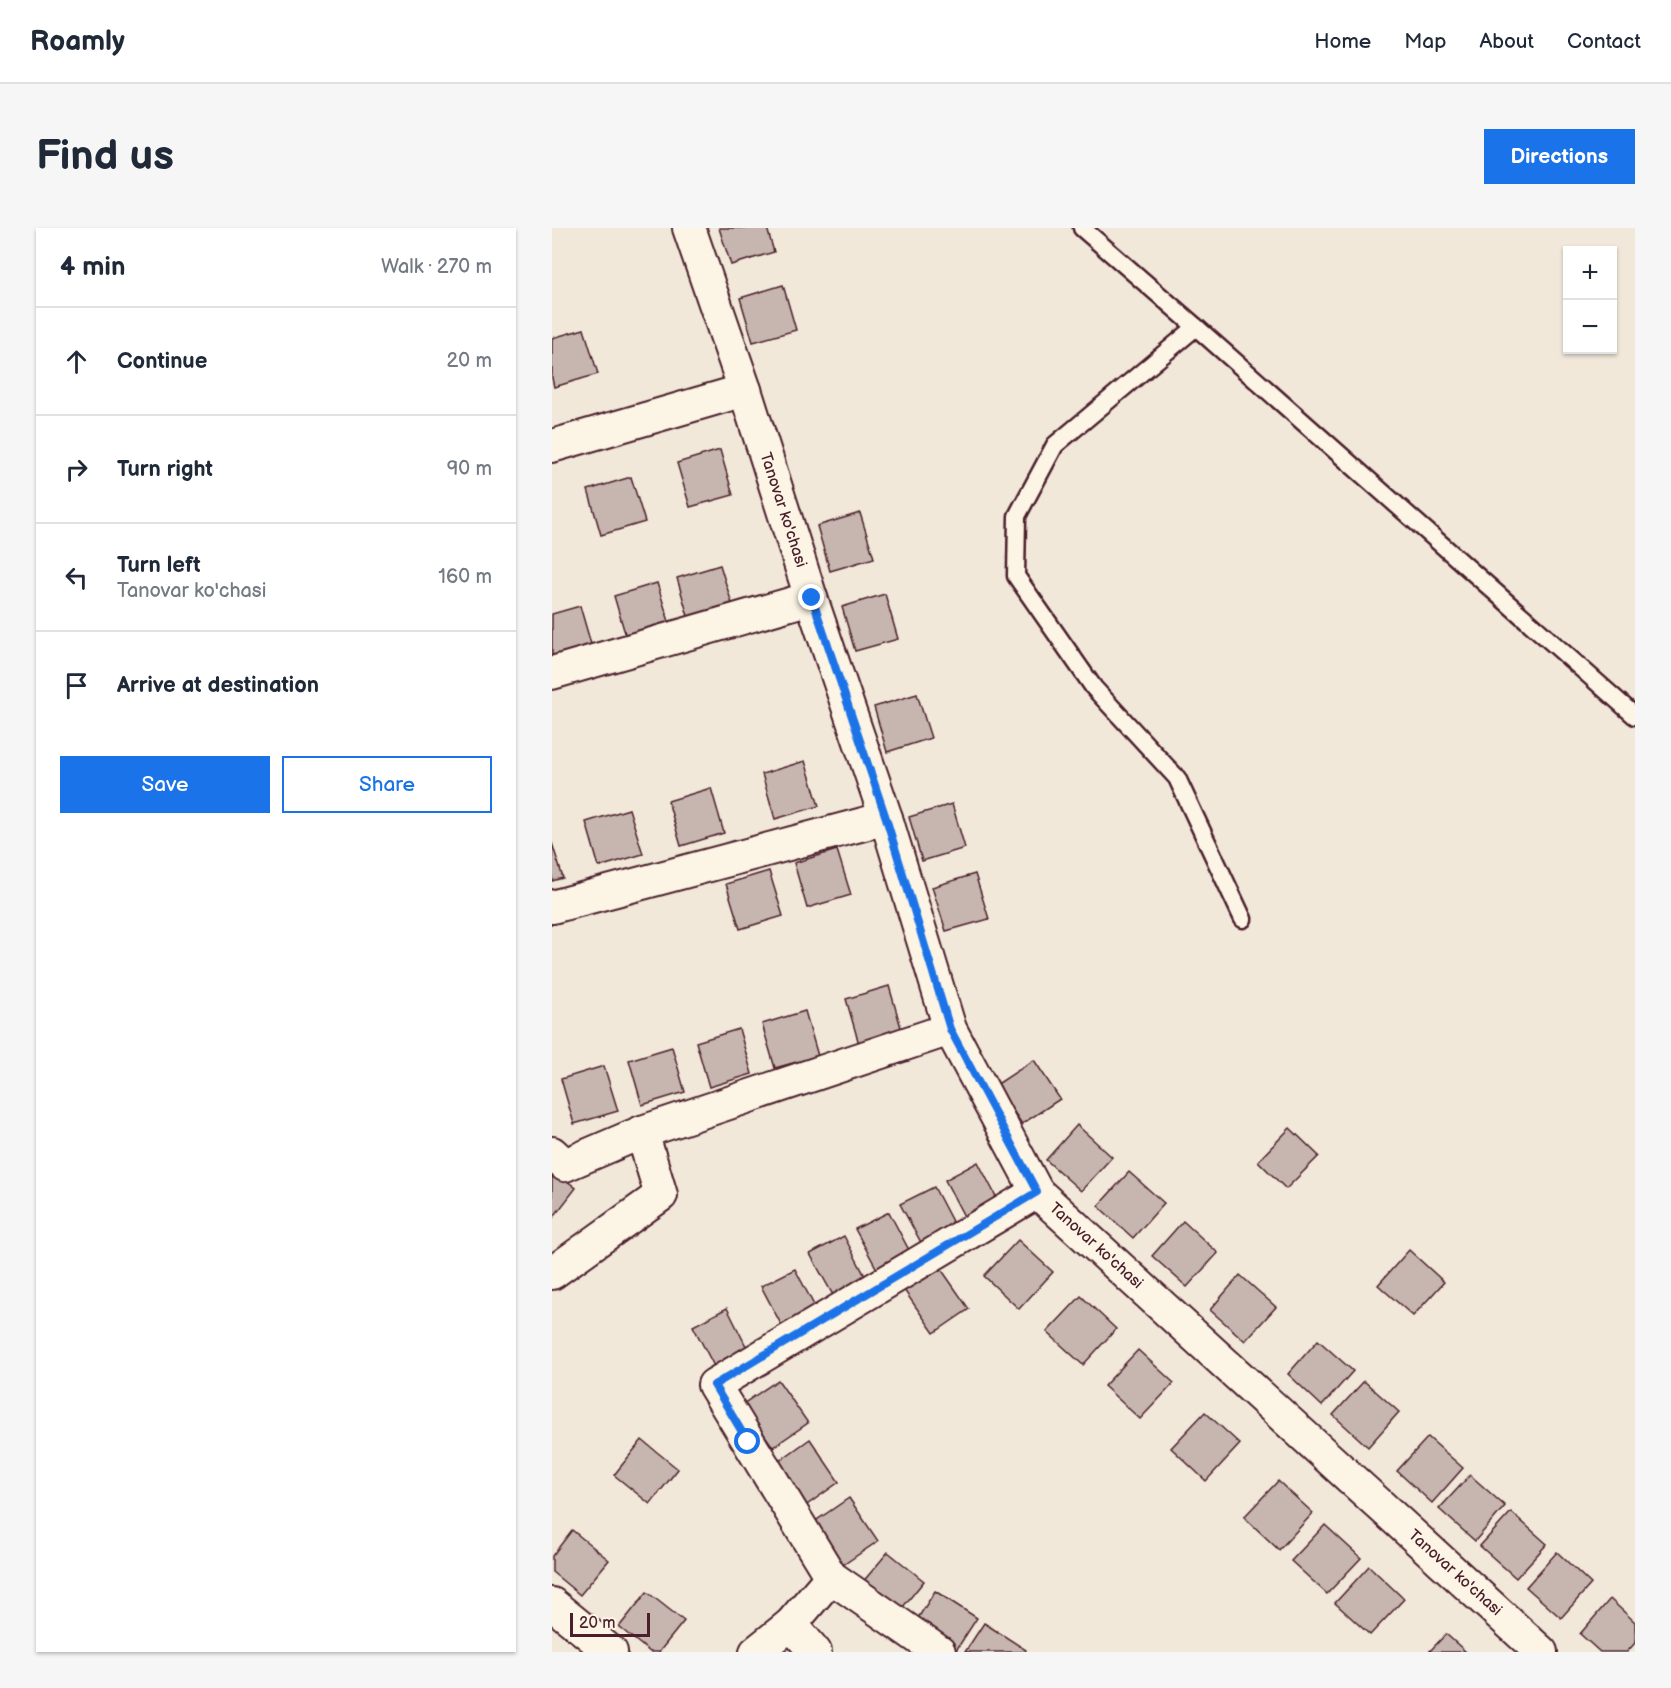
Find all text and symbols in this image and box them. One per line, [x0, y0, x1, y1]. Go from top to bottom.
text: Roamly [30, 25, 125, 58]
text: Home [1314, 29, 1371, 54]
text: Map [1404, 29, 1446, 54]
text: About [1479, 29, 1534, 54]
text: Contact [1567, 29, 1641, 54]
button: Directions [1484, 129, 1635, 184]
text: Find us [36, 131, 174, 182]
map controls [1563, 246, 1617, 354]
button: + [1563, 246, 1617, 300]
text: 4 min [60, 252, 125, 283]
text: Walk · 270 m [381, 255, 492, 279]
button: − [1563, 300, 1617, 354]
icon: ahead [60, 345, 93, 378]
text: Continue [117, 348, 207, 375]
text: 20 m [447, 349, 492, 373]
street label: Tanovar ko'chasi [755, 450, 811, 570]
icon: right [60, 453, 93, 486]
text: Turn right [117, 456, 213, 483]
text: 90 m [447, 457, 492, 481]
text: Turn left [117, 552, 201, 579]
icon: left [60, 561, 93, 594]
text: 160 m [438, 565, 492, 589]
text: Tanovar ko'chasi [117, 579, 266, 603]
route end [798, 584, 824, 610]
icon: arrive [60, 669, 93, 702]
text: Arrive at destination [117, 672, 319, 699]
button: Save [60, 756, 270, 813]
button: Share [282, 756, 492, 813]
street label: Tanovar ko'chasi [1045, 1199, 1147, 1293]
route start [734, 1428, 760, 1454]
street label: Tanovar ko'chasi [1404, 1526, 1506, 1620]
scale bar [570, 1610, 650, 1638]
text: 20 m [579, 1614, 615, 1633]

